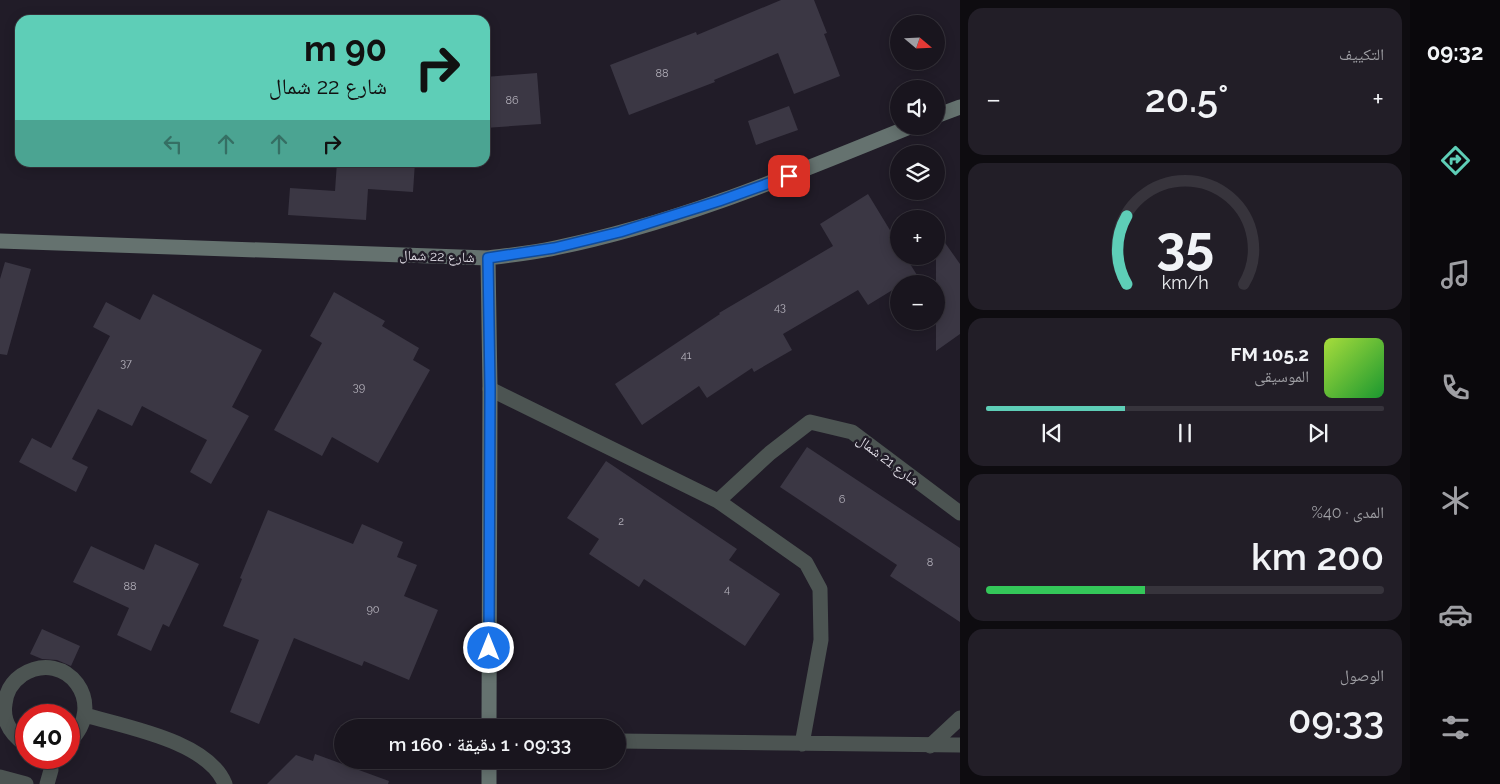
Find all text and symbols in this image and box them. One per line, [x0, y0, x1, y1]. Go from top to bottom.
north arrow [890, 15, 945, 70]
map controls [890, 15, 945, 330]
text: 90 m [304, 28, 387, 69]
icon: right [405, 35, 470, 100]
text: 09:32 [1427, 39, 1483, 65]
text: التكييف [1339, 45, 1384, 64]
house number: 88 [655, 67, 669, 80]
text: شارع 22 شمال [269, 73, 387, 99]
text: 20.5° [1145, 76, 1229, 121]
button: sound [890, 80, 945, 135]
text: − [986, 83, 1001, 116]
text: + [1372, 83, 1384, 116]
house number: 86 [505, 94, 519, 107]
icon: left [159, 130, 187, 158]
icon: ahead [212, 130, 240, 158]
icon: ahead [265, 130, 293, 158]
icon: right [318, 130, 346, 158]
icon: directions [1438, 143, 1473, 178]
button: layers [890, 145, 945, 200]
pin [768, 155, 810, 197]
icon: arrive [775, 162, 803, 190]
button: + [890, 210, 945, 265]
text: 35 [1156, 214, 1214, 275]
street label: شارع 22 شمال [399, 247, 475, 267]
icon: music [1438, 257, 1473, 292]
text: km/h [1161, 272, 1209, 293]
button: − [890, 275, 945, 330]
house number: 43 [774, 301, 786, 314]
text: 105.2 FM [1231, 343, 1309, 365]
house number: 41 [681, 349, 692, 362]
house number: 37 [120, 357, 132, 370]
text: الموسيقى [1254, 367, 1309, 386]
icon: phone [1438, 370, 1473, 405]
house number: 39 [353, 381, 365, 394]
icon: previous [1038, 419, 1066, 447]
icon: pause [1171, 419, 1199, 447]
icon: next [1304, 419, 1332, 447]
street label: شارع 21 شمال [852, 431, 922, 490]
icon: climate [1438, 483, 1473, 518]
house number: 6 [839, 493, 846, 506]
text: المدى · 40% [1312, 503, 1384, 522]
house number: 2 [618, 515, 624, 528]
text: 200 km [1251, 534, 1384, 579]
house number: 8 [927, 556, 933, 569]
house number: 88 [123, 580, 137, 593]
house number: 4 [724, 583, 730, 596]
icon: car [1438, 597, 1473, 632]
house number: 90 [366, 603, 380, 616]
position arrow [462, 621, 514, 673]
text: الوصول [1340, 666, 1384, 685]
text: 09:33 [1288, 697, 1384, 742]
speed limit sign: 40 [15, 704, 80, 769]
icon: filters [1438, 710, 1473, 745]
text: 09:33 · 1 دقيقة · 160 m [389, 733, 571, 755]

